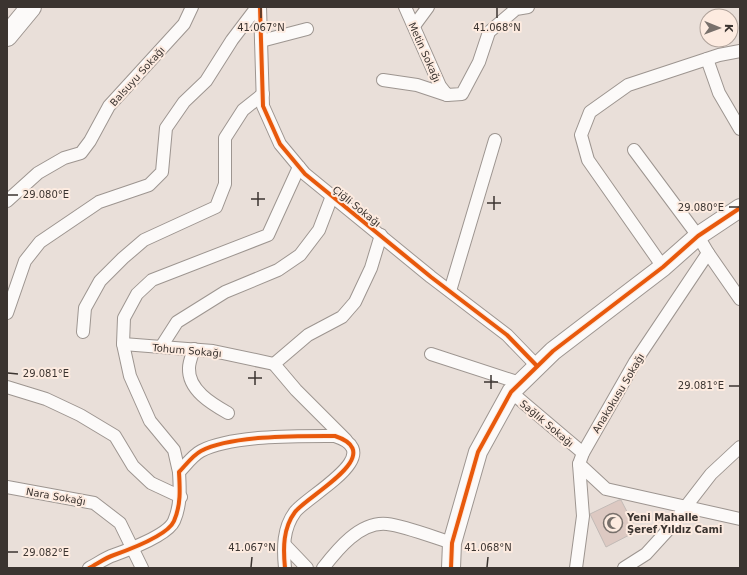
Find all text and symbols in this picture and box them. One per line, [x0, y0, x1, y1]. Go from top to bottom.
north arrow [699, 8, 739, 48]
street label: Metin Sokağı [406, 21, 443, 84]
text: 41.067°N [237, 22, 285, 33]
text: 41.068°N [473, 22, 521, 33]
text: K [722, 24, 735, 33]
street label: Balsuyu Sokağı [108, 44, 167, 108]
street label: Çiğli Sokağı [331, 184, 383, 229]
text: 29.080°E [23, 189, 69, 200]
text: 29.080°E [678, 202, 724, 213]
street label: Tohum Sokağı [151, 342, 222, 359]
street label: Anakokusu Sokağı [590, 352, 647, 435]
text: 29.081°E [23, 368, 69, 379]
text: 29.081°E [678, 380, 724, 391]
street label: Sağlık Sokağı [518, 398, 576, 449]
street label: Nara Sokağı [25, 486, 87, 507]
mosque icon: Yeni Mahalle Şeref Yıldız Cami [602, 512, 624, 534]
place label: Yeni Mahalle Şeref Yıldız Cami [626, 512, 722, 535]
text: 41.067°N [228, 542, 276, 553]
text: 41.068°N [464, 542, 512, 553]
text: 29.082°E [23, 547, 69, 558]

